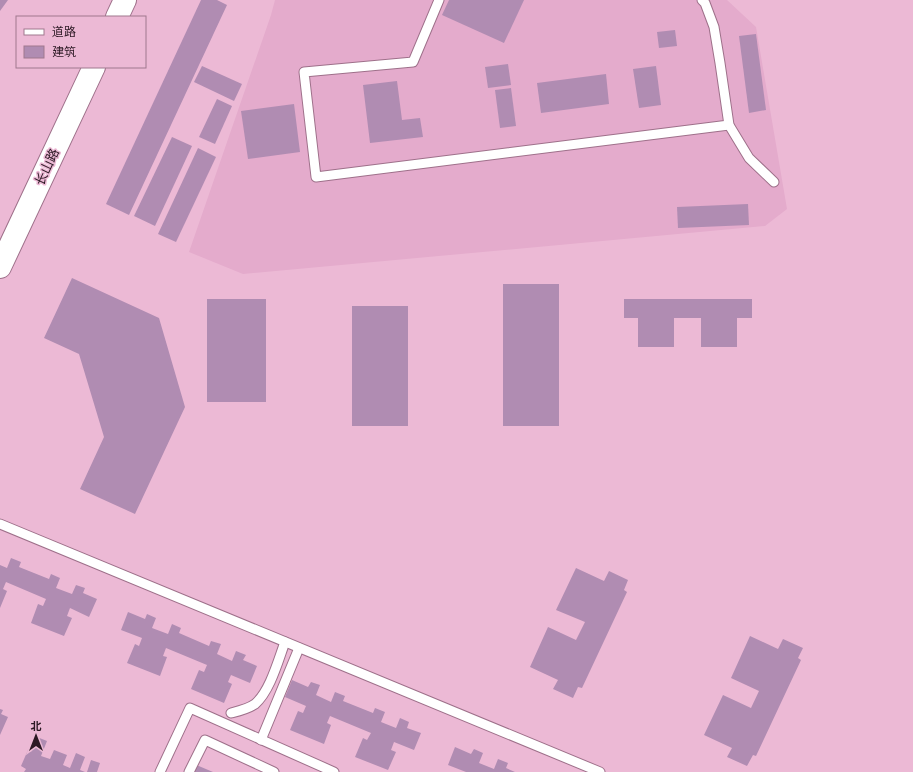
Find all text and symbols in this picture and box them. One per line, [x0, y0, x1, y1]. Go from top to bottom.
legend [16, 16, 146, 68]
text: 道路 [52, 25, 76, 39]
text: 建筑 [52, 45, 76, 59]
street label: 长山路 [32, 146, 62, 188]
north arrow [16, 716, 56, 756]
text: 北 [31, 720, 42, 733]

